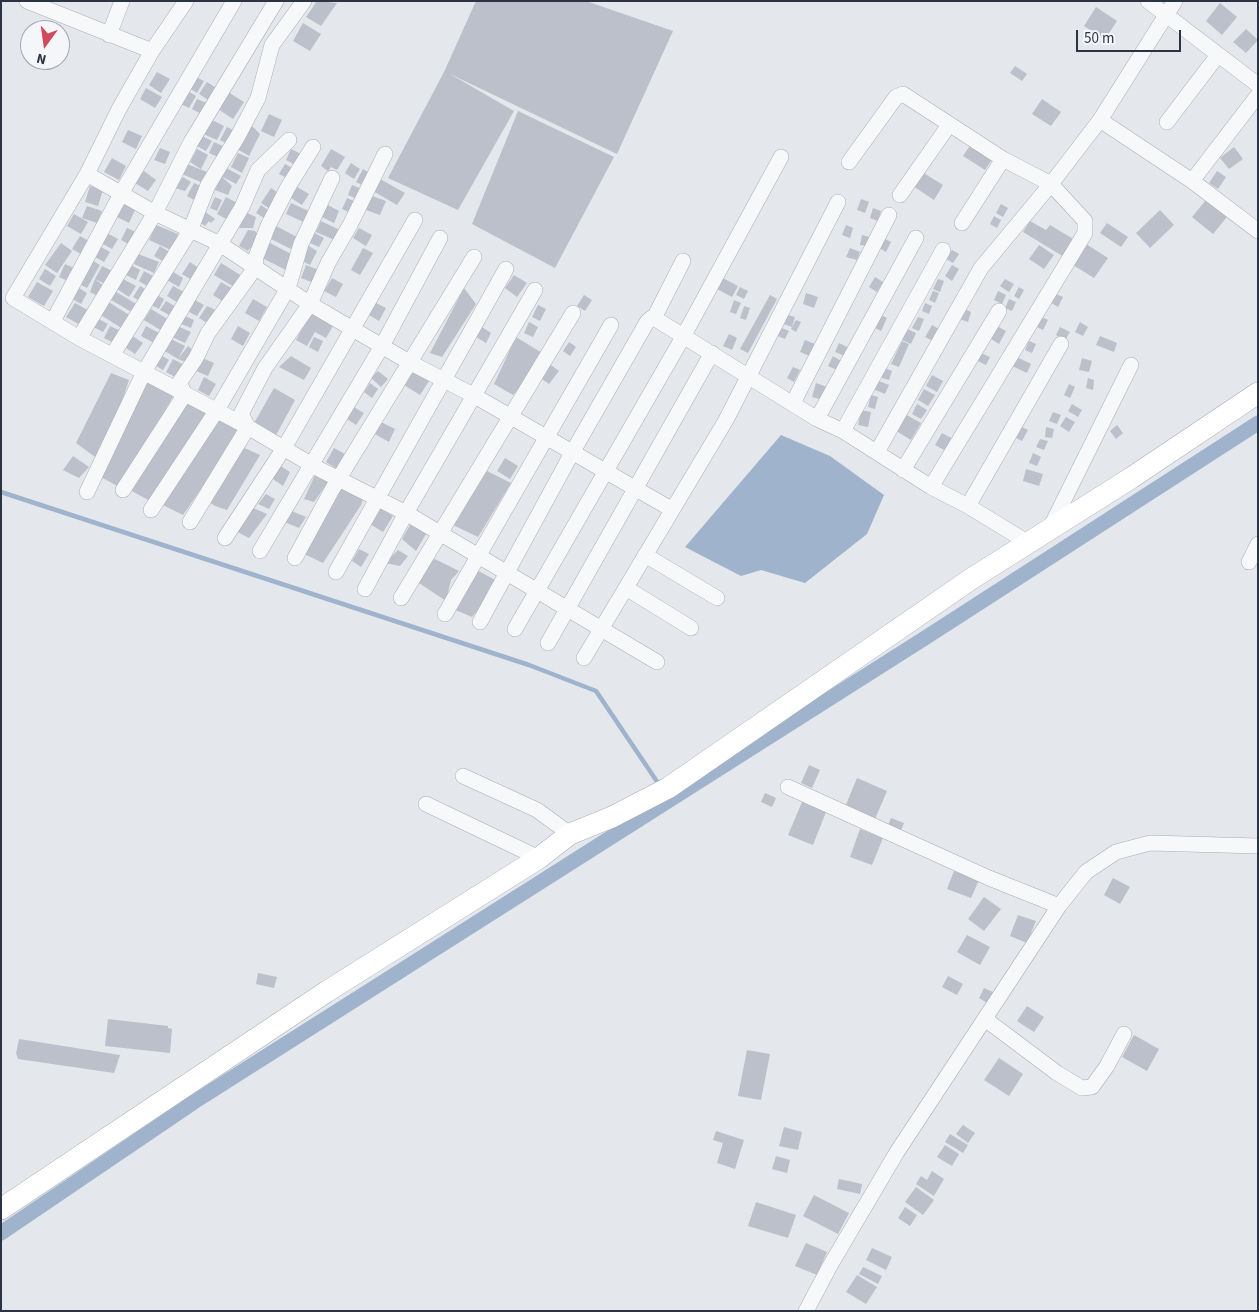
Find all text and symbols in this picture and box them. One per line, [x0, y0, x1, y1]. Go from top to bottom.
north arrow [20, 20, 70, 70]
scale bar [1079, 20, 1184, 52]
text: 50 m [1084, 28, 1114, 49]
text: N [35, 48, 49, 69]

